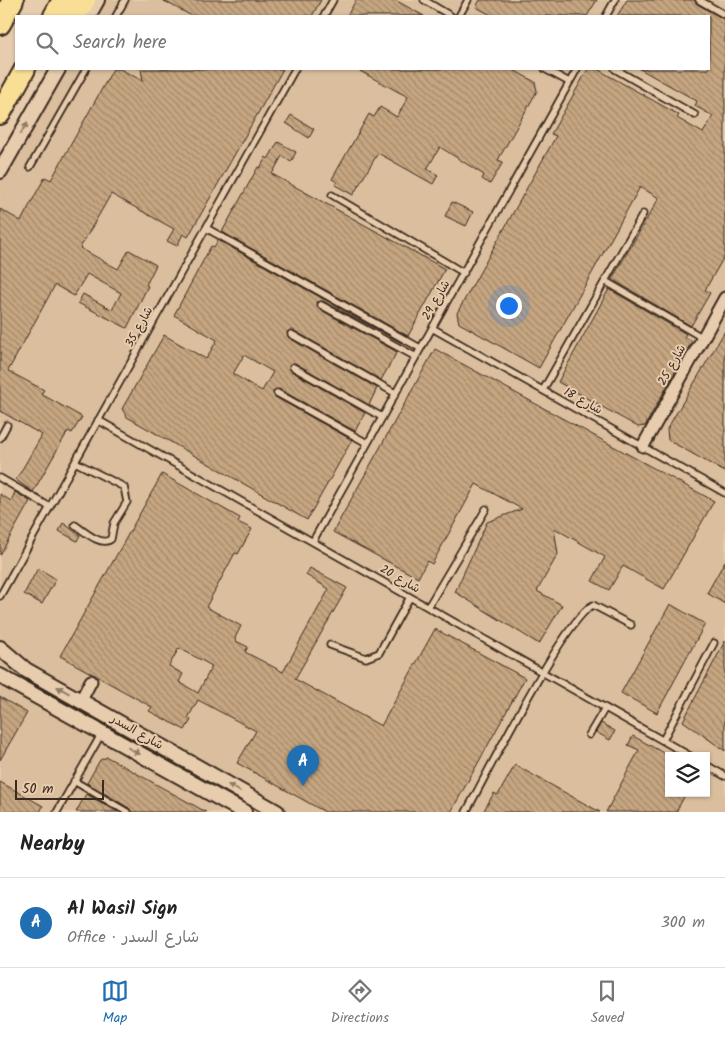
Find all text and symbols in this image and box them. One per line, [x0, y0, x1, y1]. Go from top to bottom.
search box [15, 15, 710, 70]
text: Search here [73, 28, 167, 58]
icon: search [33, 29, 61, 57]
one-way arrow [20, 121, 28, 136]
street label: شارع 29 [417, 276, 455, 324]
your location [496, 293, 522, 319]
street label: شارع 35 [120, 303, 158, 351]
street label: شارع 25 [653, 341, 691, 389]
street label: شارع 18 [560, 383, 606, 419]
street label: شارع 20 [376, 560, 424, 598]
one-way arrow [55, 686, 70, 694]
street label: شارع السدر [106, 709, 167, 755]
pin: A [287, 745, 319, 786]
one-way arrow [127, 747, 141, 755]
map controls [665, 752, 710, 797]
button: layers [665, 752, 710, 797]
scale bar [15, 777, 104, 800]
text: 50 m [22, 778, 53, 800]
one-way arrow [227, 784, 242, 792]
text: Nearby [20, 828, 85, 861]
text: Al Wasil Sign [67, 894, 177, 924]
text: A [31, 910, 41, 935]
text: 300 m [661, 910, 705, 935]
text: Office · شارع السدر [67, 925, 199, 950]
tab: Map [101, 977, 129, 1029]
tab: Directions [331, 977, 389, 1029]
tab: Saved [591, 977, 624, 1029]

